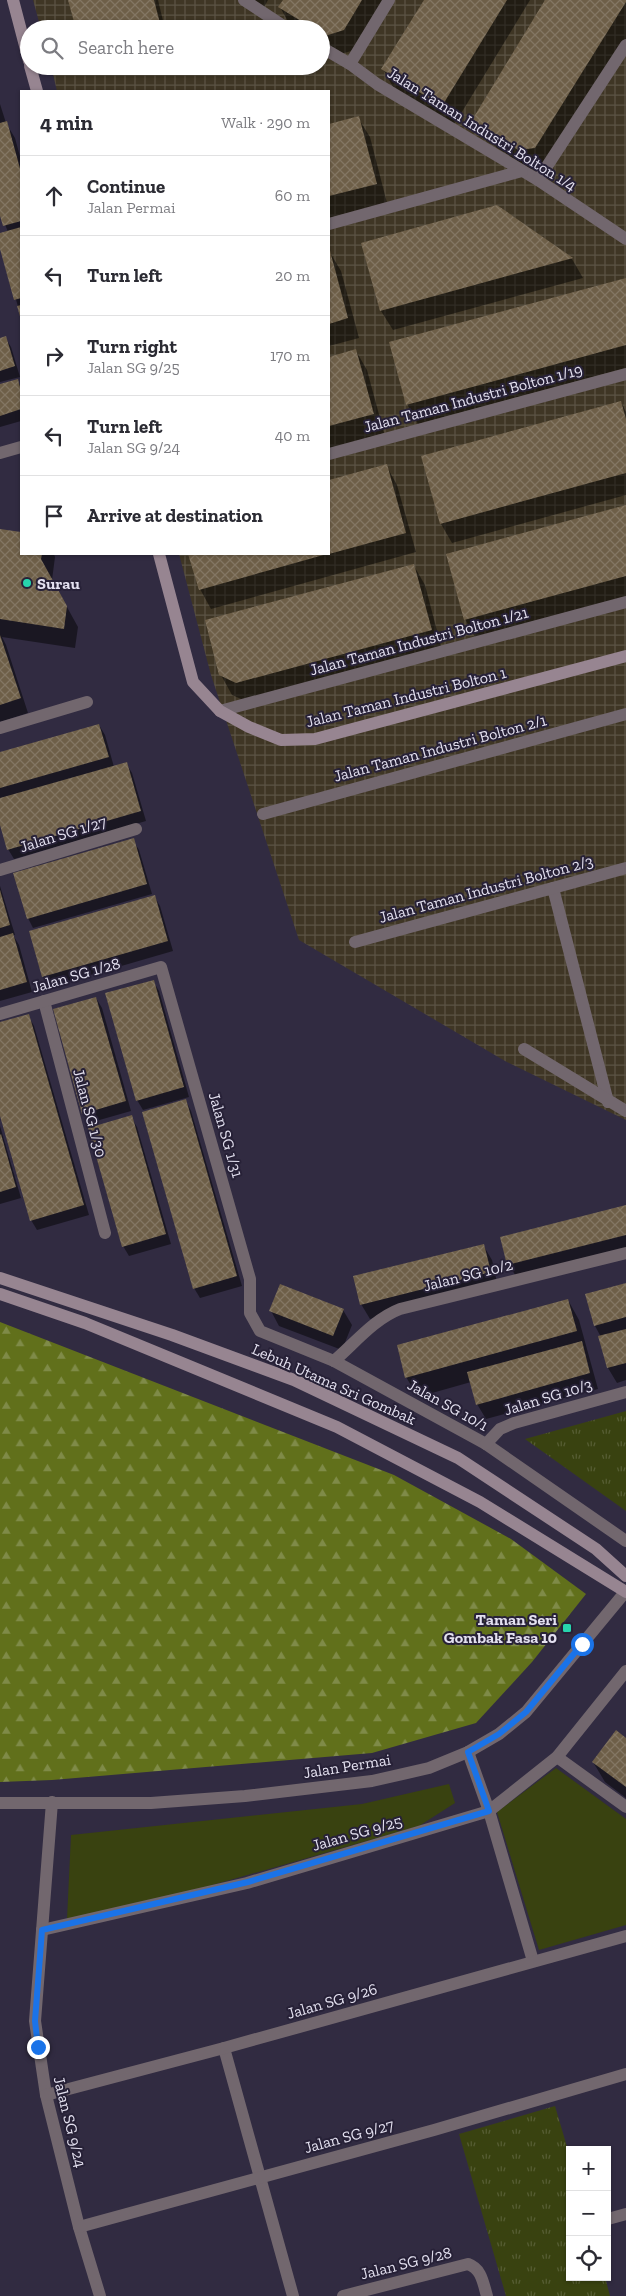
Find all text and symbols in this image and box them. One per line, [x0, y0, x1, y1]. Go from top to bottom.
search box [20, 20, 330, 75]
icon: search [38, 34, 66, 62]
text: Search here [78, 36, 174, 59]
street label: Jalan Taman Industri Bolton 1/4 [384, 63, 580, 195]
text: 4 min [40, 110, 93, 135]
text: Walk · 290 m [221, 113, 310, 132]
text: Continue [87, 175, 165, 198]
icon: ahead [40, 182, 68, 210]
text: 60 m [275, 186, 310, 205]
text: Jalan Permai [87, 198, 175, 217]
icon: left [40, 262, 68, 290]
text: Turn left [87, 264, 162, 287]
text: 20 m [275, 266, 310, 285]
text: Turn right [87, 335, 177, 358]
icon: right [40, 342, 68, 370]
text: 170 m [270, 346, 310, 365]
text: Jalan SG 9/25 [87, 358, 180, 377]
street label: Jalan Taman Industri Bolton 1/19 [361, 360, 585, 436]
text: Turn left [87, 415, 162, 438]
icon: left [40, 422, 68, 450]
text: 40 m [275, 426, 310, 445]
text: Jalan SG 9/24 [87, 438, 180, 457]
icon: arrive [40, 502, 68, 530]
text: Arrive at destination [87, 504, 263, 527]
place label: Surau [37, 574, 80, 593]
marker: Surau [21, 577, 33, 589]
street label: Jalan Taman Industri Bolton 1/21 [308, 603, 530, 679]
street label: Jalan Taman Industri Bolton 1 [304, 663, 508, 731]
street label: Jalan Taman Industri Bolton 2/1 [332, 710, 548, 786]
street label: Jalan SG 1/27 [17, 812, 109, 856]
street label: Jalan Taman Industri Bolton 2/3 [377, 851, 595, 927]
street label: Jalan SG 1/28 [30, 953, 122, 997]
street label: Jalan SG 1/30 [69, 1067, 111, 1159]
street label: Jalan SG 1/31 [205, 1090, 247, 1180]
street label: Jalan SG 10/2 [421, 1255, 515, 1295]
street label: Lebuh Utama Sri Gombak [249, 1339, 419, 1429]
street label: Jalan SG 10/1 [404, 1375, 492, 1435]
street label: Jalan SG 10/3 [502, 1375, 594, 1419]
place label: Taman Seri Gombak Fasa 10 [444, 1610, 557, 1647]
marker: Taman Seri Gombak Fasa 10 [561, 1622, 573, 1634]
route start [571, 1633, 594, 1656]
street label: Jalan Permai [302, 1750, 393, 1782]
street label: Jalan SG 9/25 [310, 1811, 404, 1855]
street label: Jalan SG 9/26 [285, 1979, 379, 2023]
route end [27, 2036, 50, 2059]
street label: Jalan SG 9/24 [50, 2074, 91, 2170]
street label: Jalan SG 9/27 [302, 2115, 396, 2157]
map controls [566, 2146, 611, 2281]
button: + [566, 2146, 611, 2191]
button: − [566, 2191, 611, 2236]
button: locate [566, 2236, 611, 2281]
street label: Jalan SG 9/28 [358, 2243, 454, 2283]

